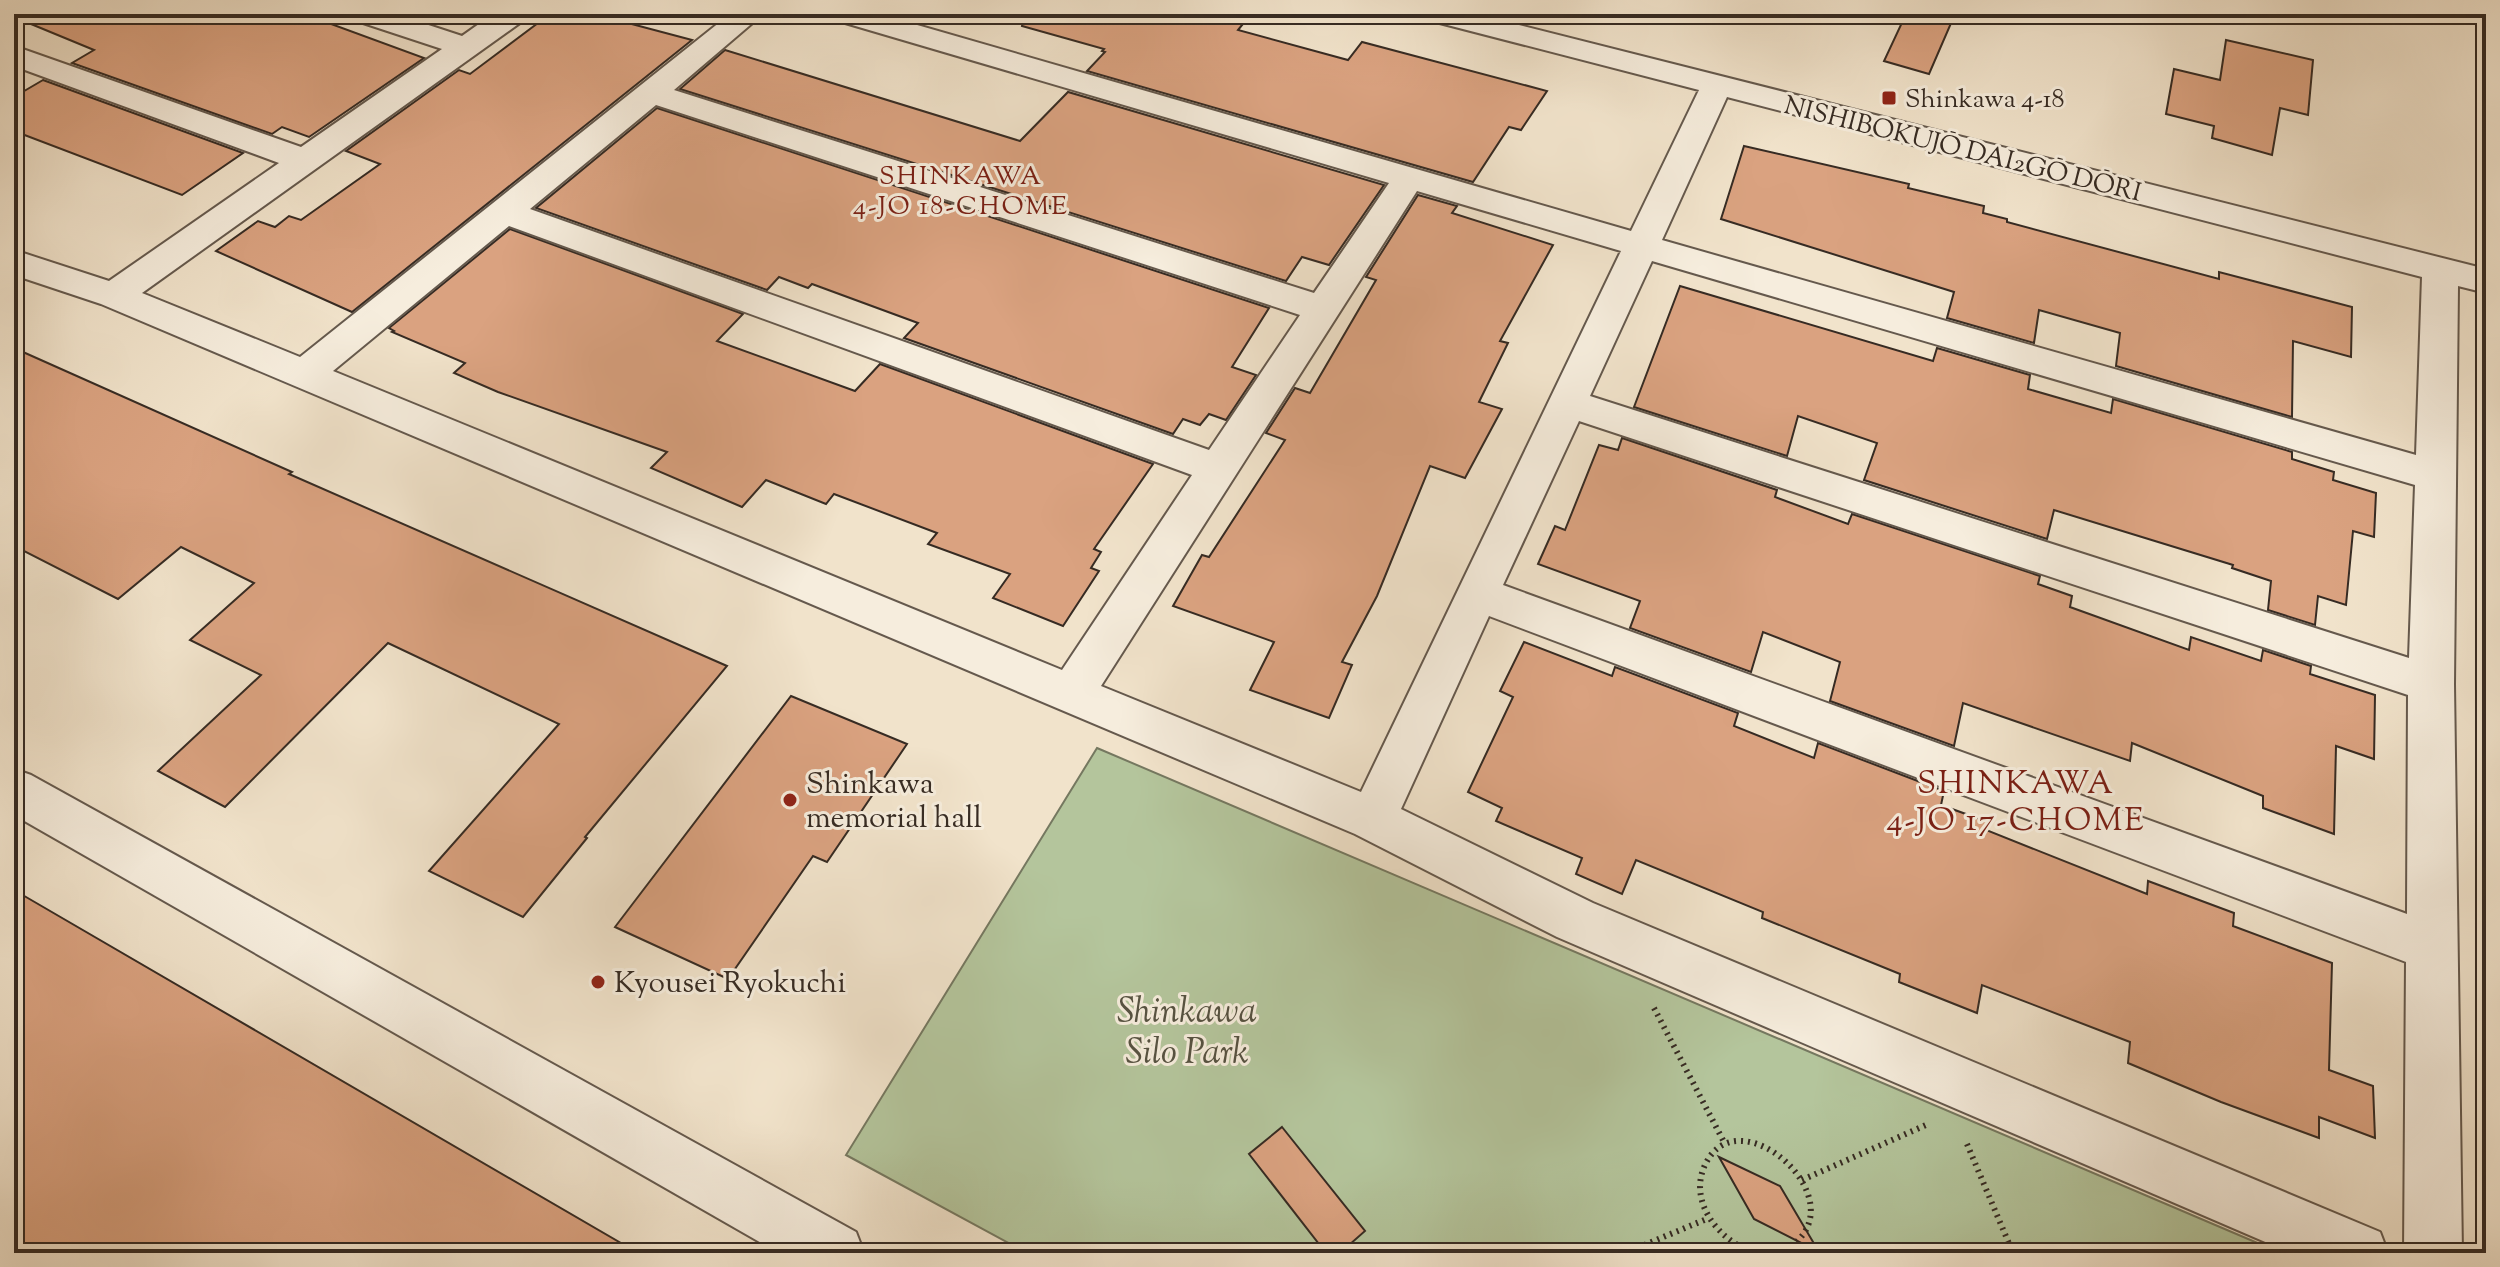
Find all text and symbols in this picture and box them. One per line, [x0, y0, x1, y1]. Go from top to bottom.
place label: Shinkawa 4-18 [1905, 82, 2065, 119]
street label: NISHIBOKUJŌ DAI2GŌ DŌRI [1780, 88, 2145, 213]
marker: Shinkawa 4-18 [1880, 89, 1898, 107]
district label: SHINKAWA 4-JO 18-CHOME [853, 159, 1069, 226]
district label: SHINKAWA 4-JO 17-CHOME [1886, 762, 2146, 845]
place label: Shinkawa memorial hall [806, 764, 982, 841]
marker: Shinkawa memorial hall [781, 791, 799, 809]
place label: Kyousei Ryokuchi [614, 963, 846, 1006]
marker: Kyousei Ryokuchi [589, 973, 607, 991]
park label: Shinkawa Silo Park [1117, 987, 1257, 1080]

